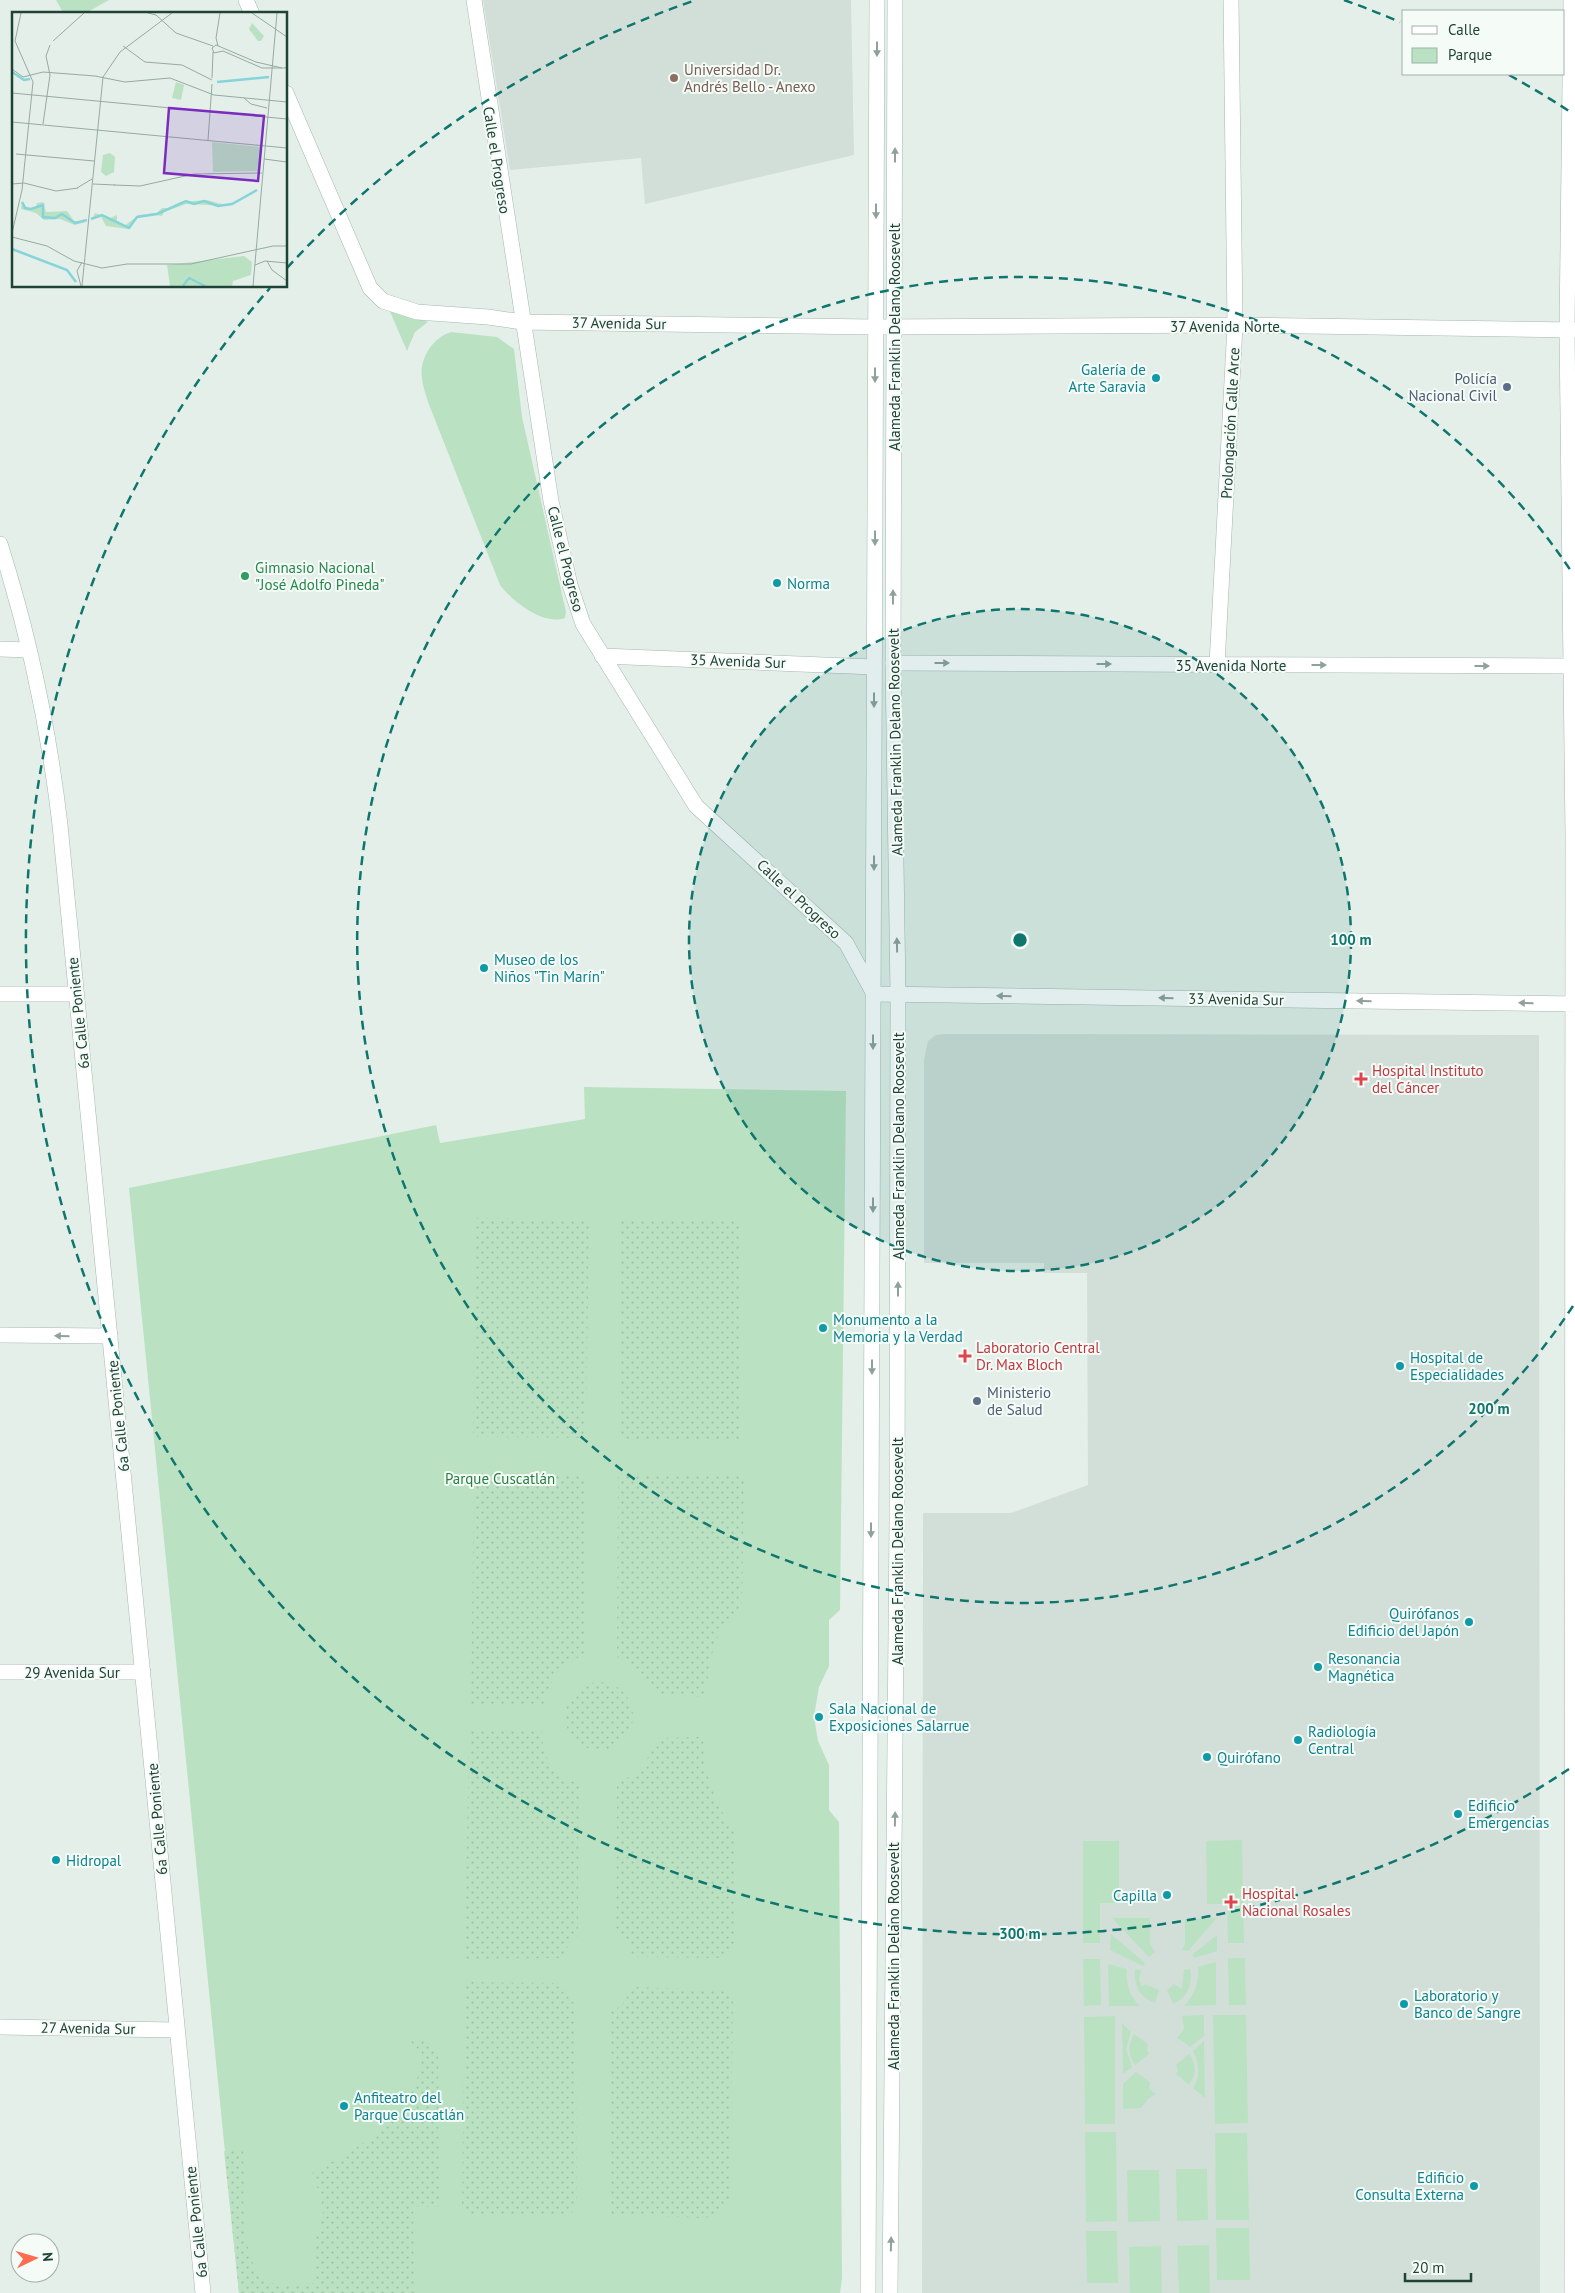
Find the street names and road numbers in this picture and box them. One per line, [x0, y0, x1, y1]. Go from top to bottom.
street label: Calle el Progreso [479, 105, 515, 215]
street label: Alameda Franklin Delano Roosevelt [885, 223, 904, 451]
street label: 37 Avenida Sur [571, 313, 667, 333]
street label: 37 Avenida Norte [1170, 317, 1280, 336]
street label: Prolongación Calle Arce [1217, 347, 1243, 499]
street label: Calle el Progreso [544, 504, 588, 614]
street label: Alameda Franklin Delano Roosevelt [884, 628, 906, 856]
street label: 35 Avenida Sur [690, 650, 786, 672]
street label: 35 Avenida Norte [1176, 656, 1286, 675]
street label: Calle el Progreso [753, 855, 845, 943]
street label: 6a Calle Poniente [63, 956, 93, 1070]
street label: 33 Avenida Sur [1188, 989, 1284, 1009]
street label: Alameda Franklin Delano Roosevelt [889, 1032, 908, 1260]
street label: 6a Calle Poniente [103, 1359, 133, 1473]
street label: Alameda Franklin Delano Roosevelt [888, 1437, 907, 1665]
street label: 29 Avenida Sur [24, 1663, 120, 1682]
street label: 6a Calle Poniente [143, 1762, 171, 1876]
street label: Alameda Franklin Delano Roosevelt [884, 1842, 903, 2070]
street label: 27 Avenida Sur [40, 2018, 136, 2038]
street label: 6a Calle Poniente [181, 2165, 211, 2279]

